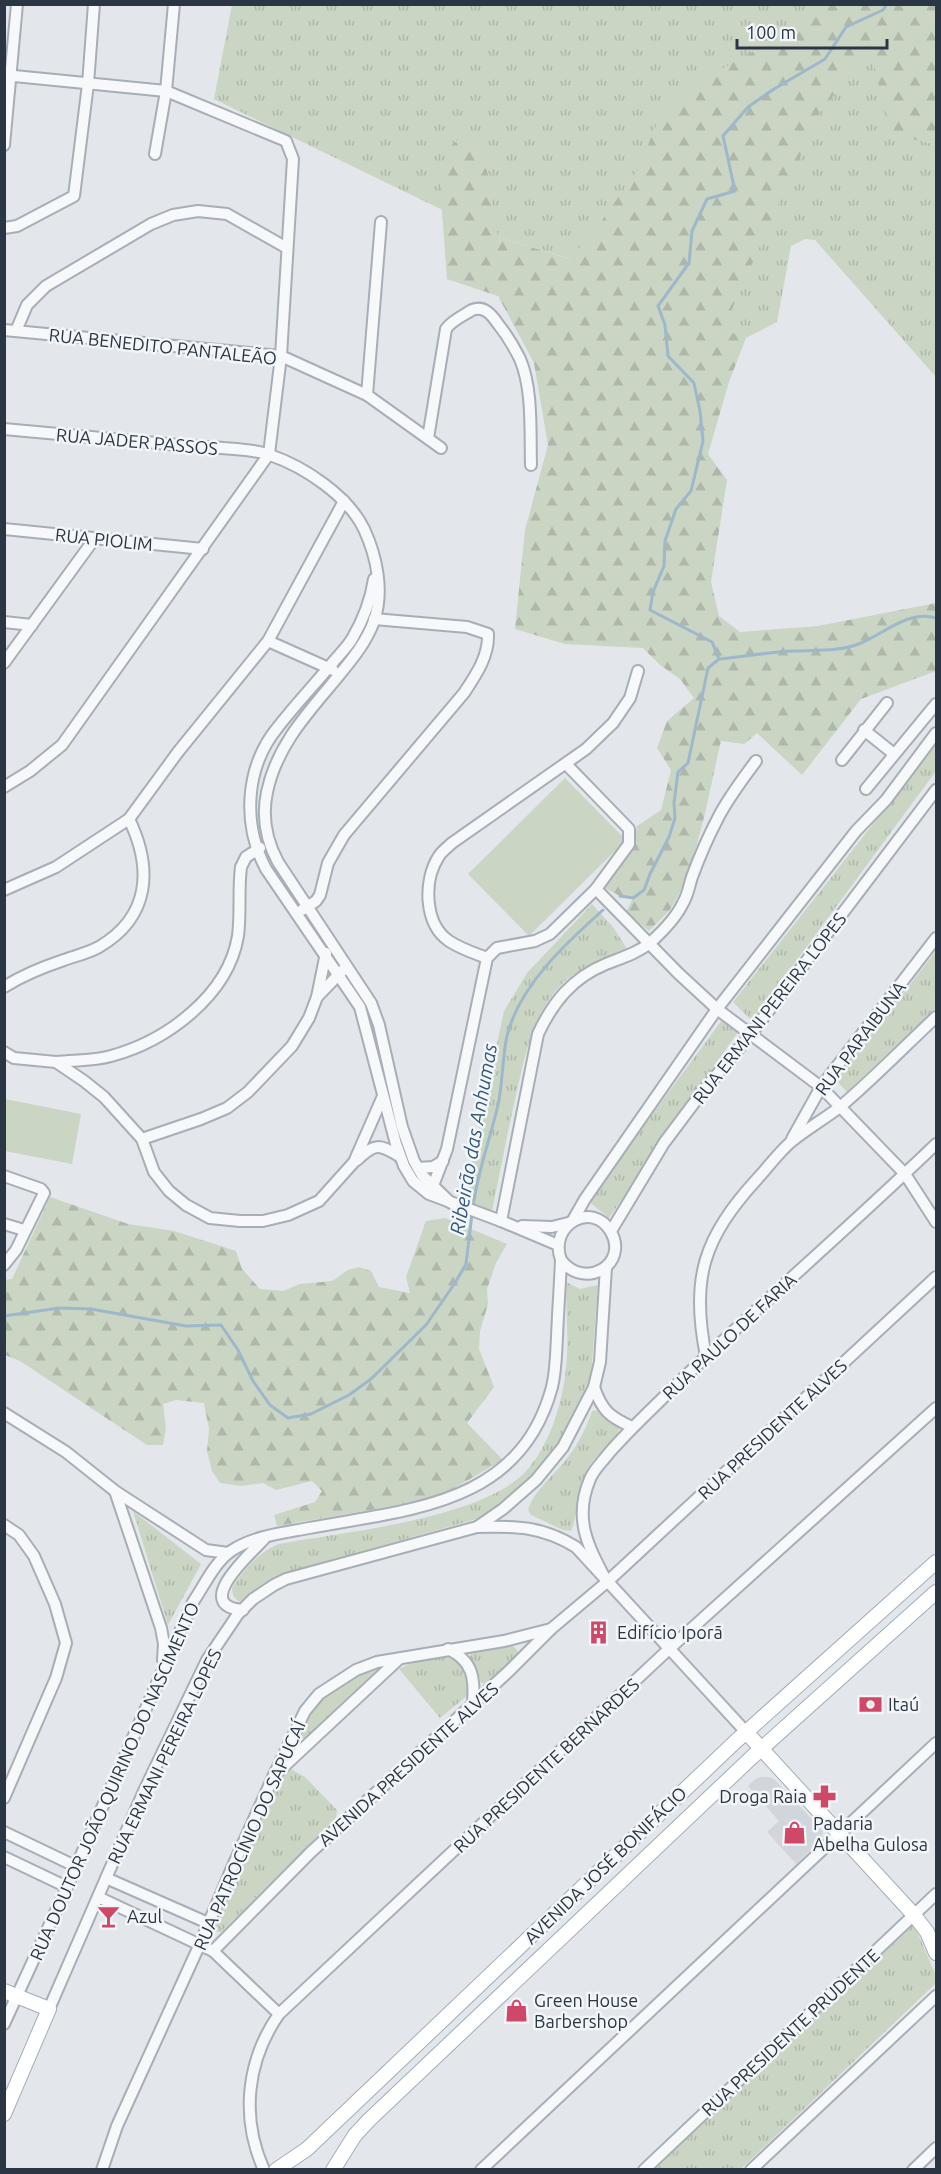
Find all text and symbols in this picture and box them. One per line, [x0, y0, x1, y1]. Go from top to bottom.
scale bar [737, 12, 887, 50]
text: 100 m [746, 22, 796, 42]
street label: RUA BENEDITO PANTALEÃO [48, 323, 278, 368]
street label: RUA JADER PASSOS [55, 424, 219, 458]
street label: RUA PIOLIM [54, 524, 154, 554]
street label: RUA ERMANI PEREIRA LOPES [688, 909, 850, 1107]
street label: RUA PARAIBUNA [811, 977, 909, 1099]
water label: Ribeirão das Anhumas [445, 1041, 501, 1236]
street label: RUA PAULO DE FARIA [658, 1269, 800, 1403]
street label: RUA PRESIDENTE ALVES [694, 1355, 850, 1503]
street label: RUA DOUTOR JOÃO QUIRINO DO NASCIMENTO [25, 1598, 203, 1964]
building icon: Edifício Iporã [586, 1619, 612, 1645]
place label: Edifício Iporã [617, 1622, 723, 1642]
street label: RUA ERMANI PEREIRA LOPES [103, 1645, 225, 1867]
street label: RUA PRESIDENTE BERNARDES [449, 1674, 643, 1856]
street label: AVENIDA PRESIDENTE ALVES [314, 1678, 502, 1850]
bank icon: Itaú [857, 1691, 883, 1717]
place label: Itaú [888, 1694, 919, 1714]
street label: RUA PATROCÍNIO DO SAPUCAÍ [188, 1716, 309, 1953]
street label: AVENIDA JOSÉ BONIFÁCIO [519, 1782, 690, 1948]
pharmacy icon: Droga Raia [812, 1783, 838, 1809]
place label: Droga Raia [719, 1786, 807, 1806]
place label: Padaria Abelha Gulosa [813, 1813, 928, 1854]
shop icon: Padaria Abelha Gulosa [782, 1820, 808, 1846]
bar icon: Azul [96, 1903, 122, 1929]
place label: Azul [127, 1906, 163, 1926]
street label: RUA PRESIDENTE PRUDENTE [697, 1944, 883, 2120]
place label: Green House Barbershop [534, 1990, 638, 2031]
shop icon: Green House Barbershop [503, 1997, 529, 2023]

